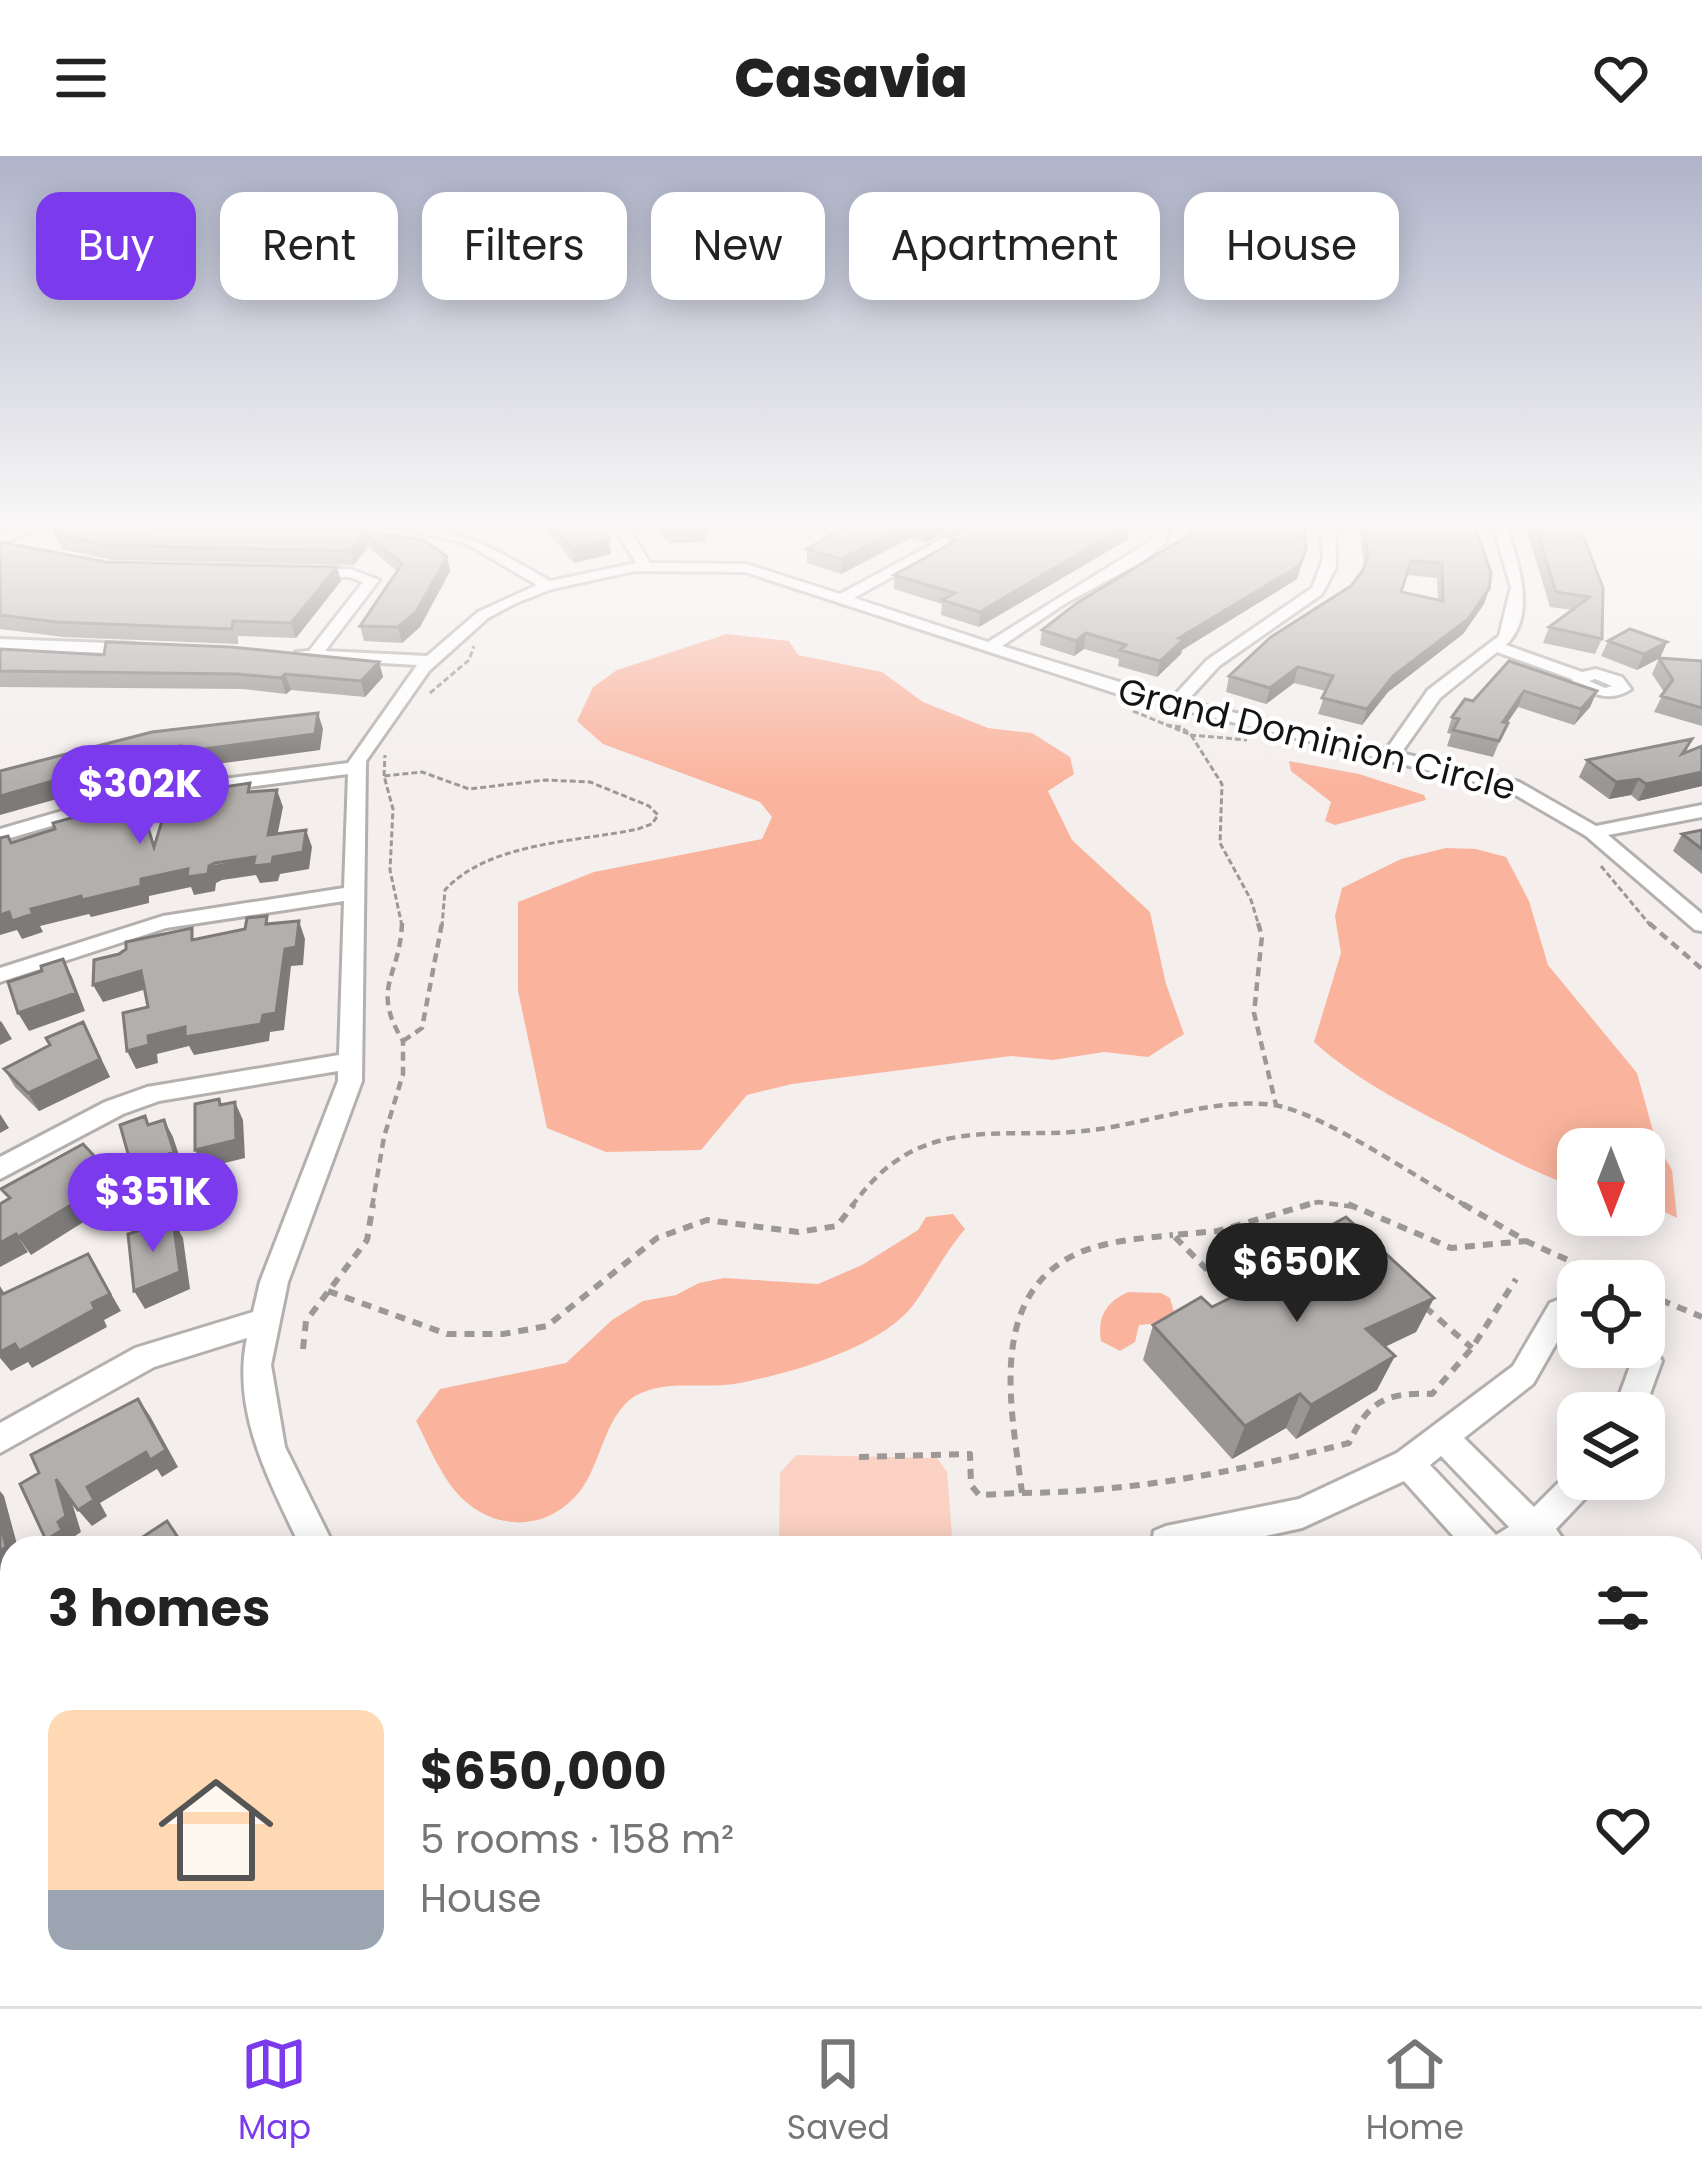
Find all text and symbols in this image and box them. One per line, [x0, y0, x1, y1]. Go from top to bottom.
text: Casavia [734, 40, 968, 116]
icon: menu [48, 45, 114, 111]
icon: heart [1588, 45, 1654, 111]
chip: Buy [36, 192, 196, 300]
chip: Rent [220, 192, 398, 300]
chip: Filters [422, 192, 627, 300]
chip: New [651, 192, 825, 300]
chip: Apartment [849, 192, 1160, 300]
chip: House [1184, 192, 1399, 300]
street label: Grand Dominion Circle [1113, 665, 1521, 813]
pin: $302K [56, 745, 224, 847]
text: $302K [78, 756, 202, 811]
north arrow [1557, 1128, 1665, 1236]
map controls [1557, 1128, 1665, 1500]
pin: $351K [69, 1153, 237, 1255]
text: $351K [95, 1164, 211, 1219]
pin: $650K [1213, 1223, 1381, 1325]
text: $650K [1233, 1234, 1361, 1289]
button: locate [1557, 1260, 1665, 1368]
button: layers [1557, 1392, 1665, 1500]
text: 3 homes [48, 1572, 270, 1644]
icon: filters [1590, 1575, 1656, 1641]
text: $650,000 [420, 1735, 667, 1807]
icon: home [144, 1758, 288, 1902]
icon: heart [1590, 1797, 1656, 1863]
text: 5 rooms · 158 m² [420, 1812, 734, 1867]
text: House [420, 1871, 541, 1926]
tab: Map [238, 2031, 311, 2153]
tab: Saved [787, 2031, 890, 2153]
tab: Home [1366, 2031, 1464, 2153]

